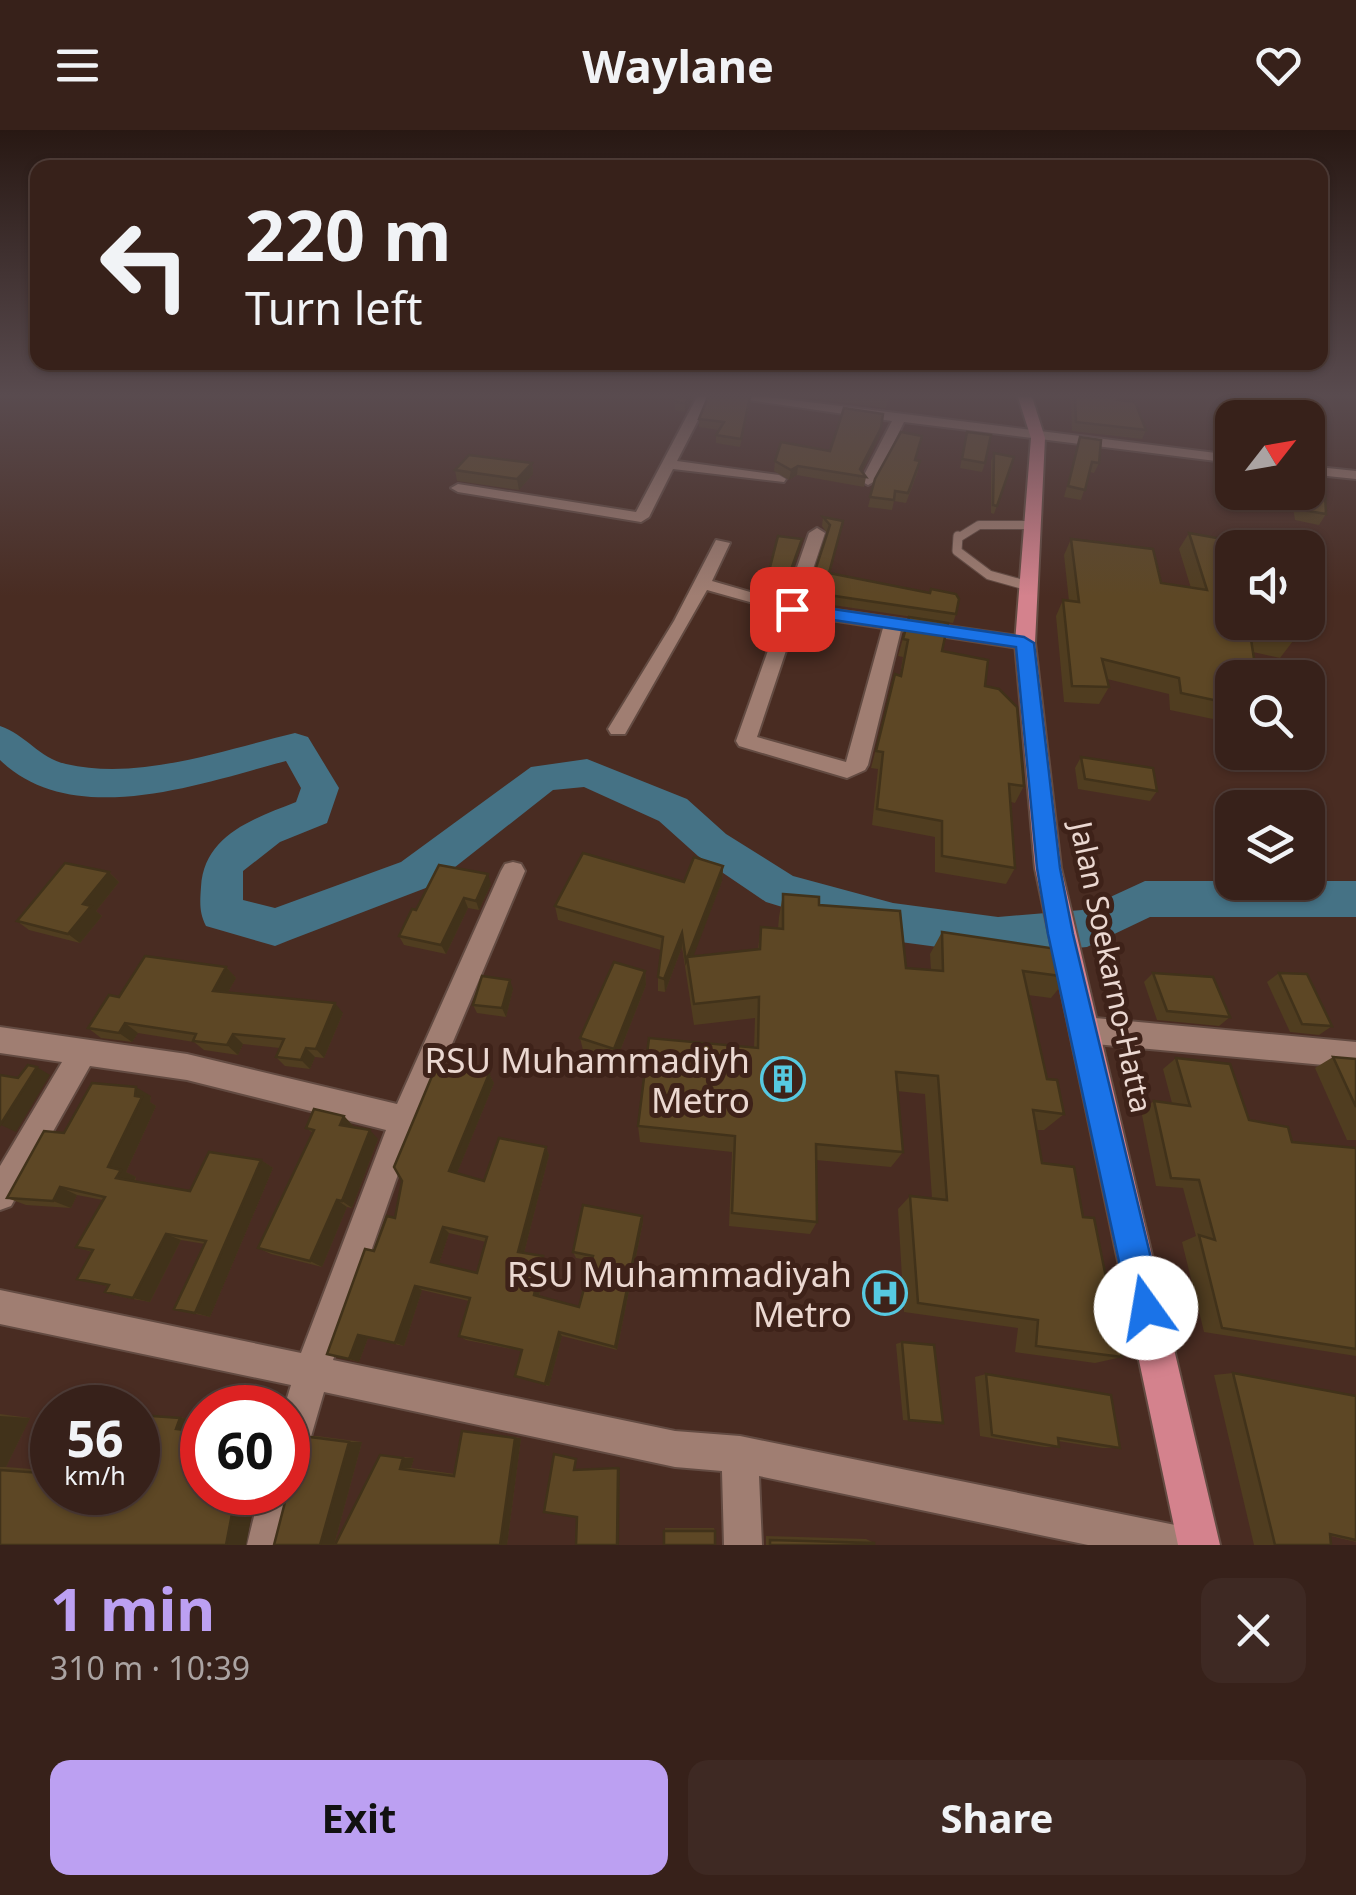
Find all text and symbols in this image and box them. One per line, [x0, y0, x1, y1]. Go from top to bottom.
text: Waylane [582, 35, 774, 96]
icon: menu [50, 38, 105, 93]
icon: heart [1251, 38, 1306, 93]
text: 220 m [245, 186, 452, 282]
icon: left [80, 200, 210, 330]
text: Turn left [245, 277, 422, 338]
north arrow [1215, 400, 1325, 510]
map controls [1215, 400, 1325, 900]
button: sound [1215, 530, 1325, 640]
pin [750, 567, 835, 652]
icon: arrive [765, 582, 820, 637]
button: search [1215, 660, 1325, 770]
button: layers [1215, 790, 1325, 900]
street label: Jalan Soekarno-Hatta [1060, 815, 1163, 1116]
place label: RSU Muhammadiyh Metro [425, 1036, 750, 1123]
building icon: RSU Muhammadiyh Metro [760, 1056, 806, 1102]
place label: RSU Muhammadiyah Metro [507, 1250, 852, 1337]
position arrow [1094, 1256, 1198, 1360]
hospital icon: RSU Muhammadiyah Metro [862, 1270, 908, 1316]
speed limit sign: 60 [180, 1385, 310, 1515]
text: 56 [66, 1404, 124, 1472]
text: km/h [64, 1458, 126, 1492]
text: 1 min [50, 1567, 215, 1649]
button: close [1201, 1578, 1306, 1683]
text: 310 m · 10:39 [50, 1646, 250, 1689]
button: Exit [50, 1760, 668, 1875]
button: Share [688, 1760, 1306, 1875]

